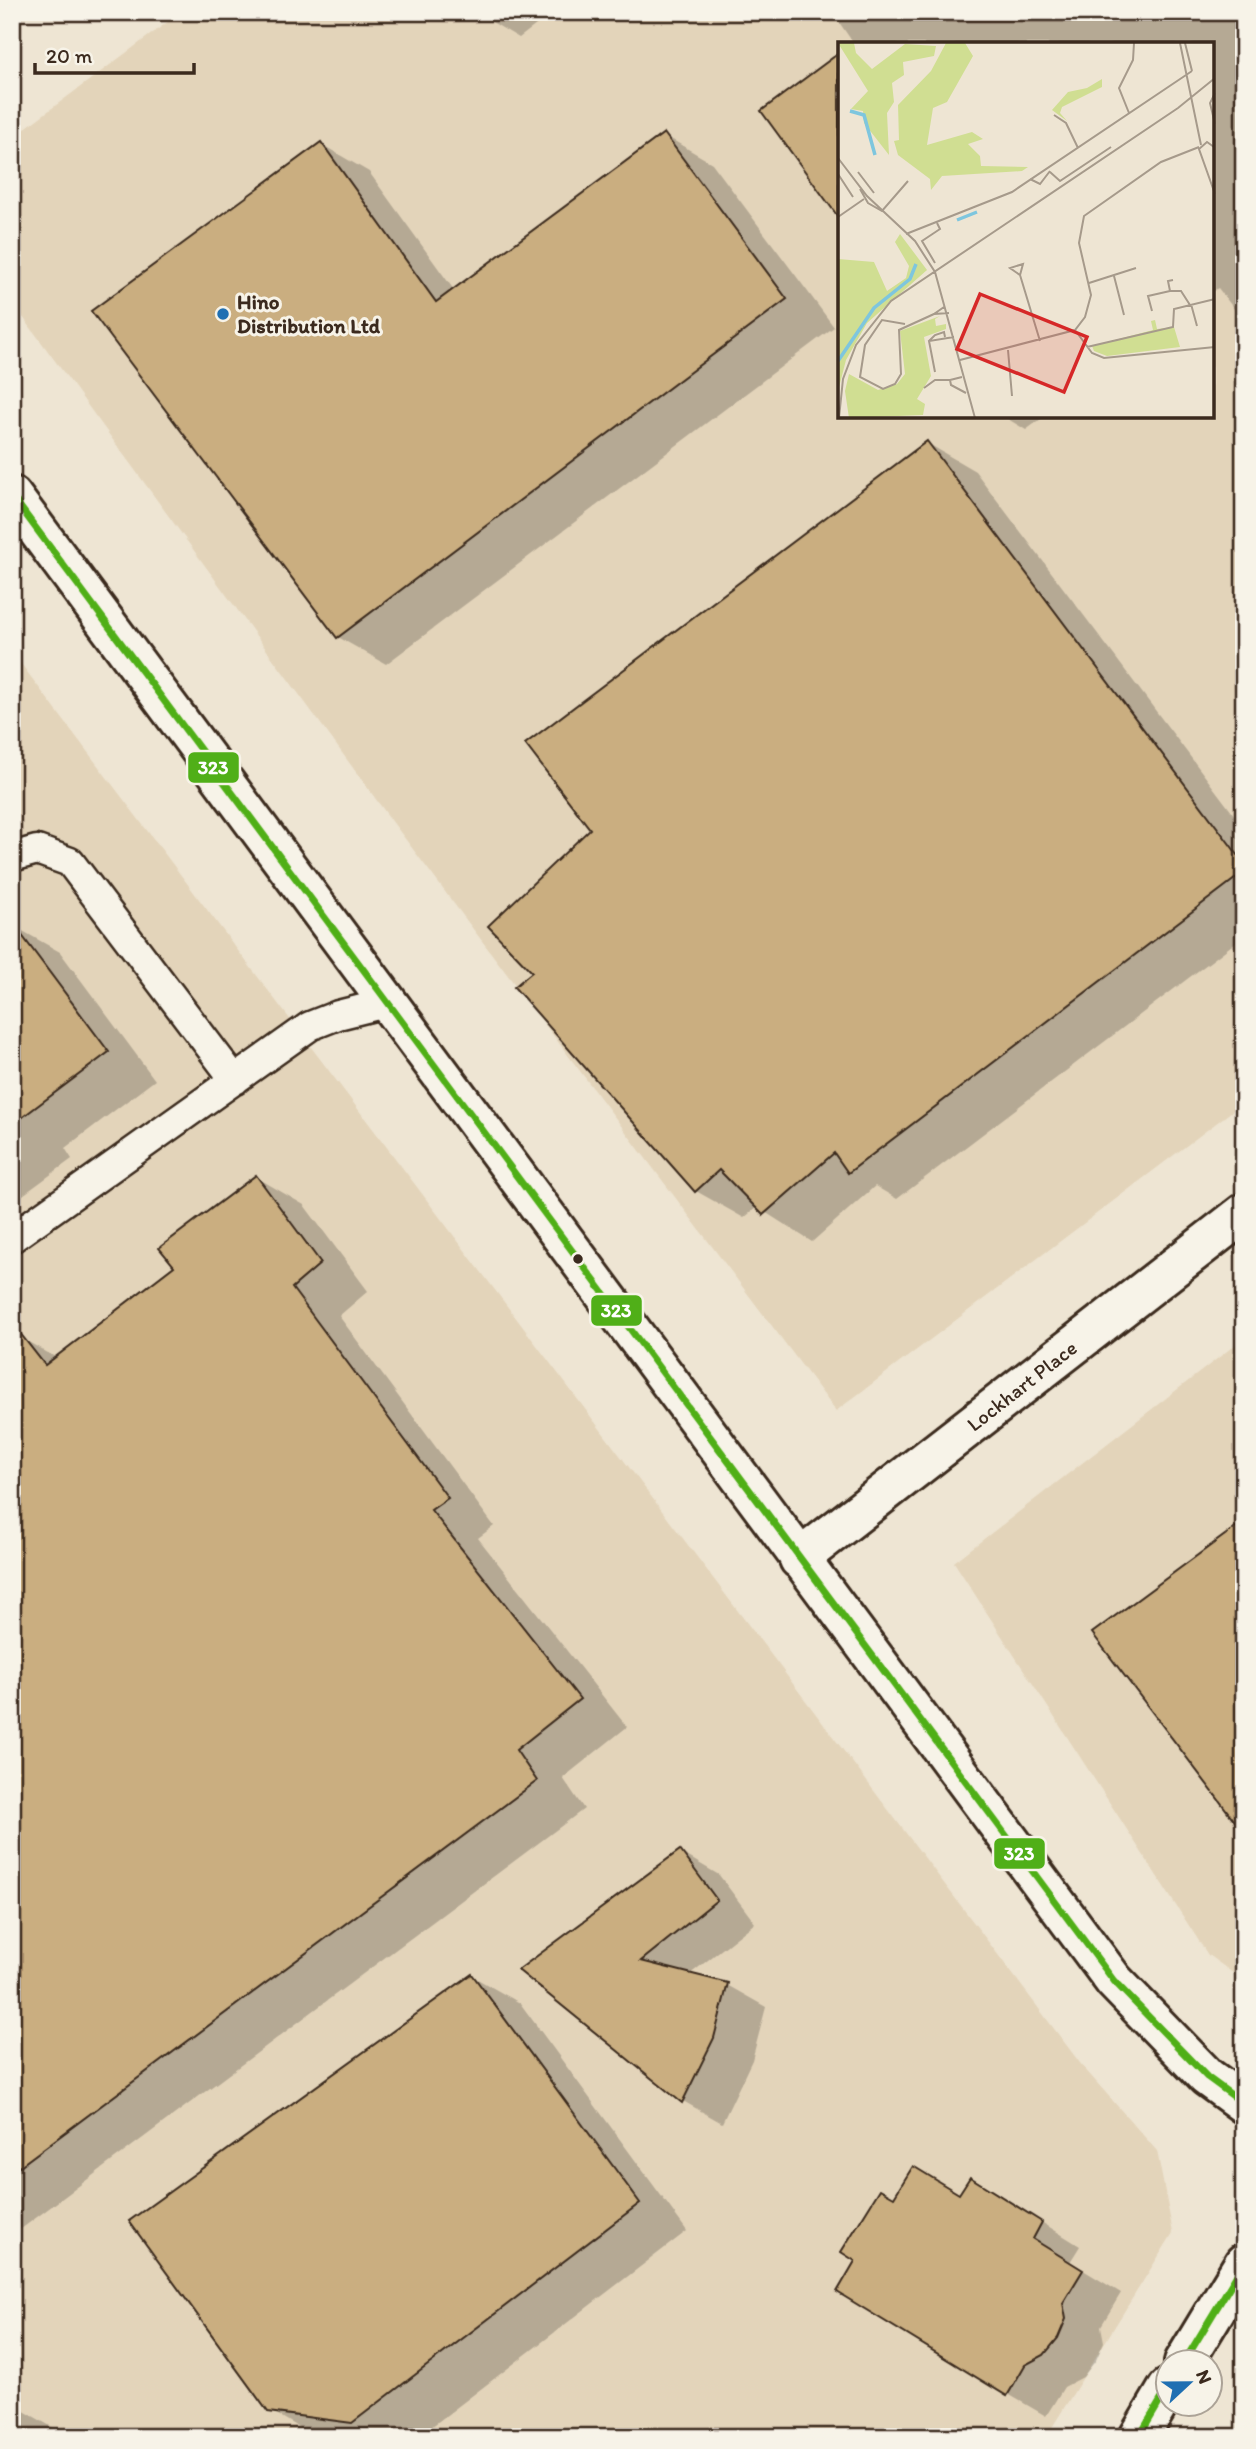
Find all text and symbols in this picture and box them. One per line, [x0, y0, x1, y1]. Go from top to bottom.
scale bar [35, 32, 194, 76]
inset map [838, 42, 1214, 418]
text: 20 m [46, 43, 93, 68]
place label: Hino Distribution Ltd [237, 289, 381, 338]
marker: Hino Distribution Ltd [215, 306, 231, 322]
line badge: 323 [187, 751, 240, 784]
text: 323 [198, 756, 228, 779]
unlabelled marker [571, 1252, 585, 1266]
line badge: 323 [590, 1294, 643, 1327]
text: 323 [601, 1299, 631, 1322]
street label: Lockhart Place [962, 1335, 1082, 1436]
line badge: 323 [993, 1837, 1046, 1870]
text: 323 [1004, 1842, 1034, 1865]
north arrow [1154, 2348, 1224, 2418]
text: N [1191, 2367, 1217, 2387]

